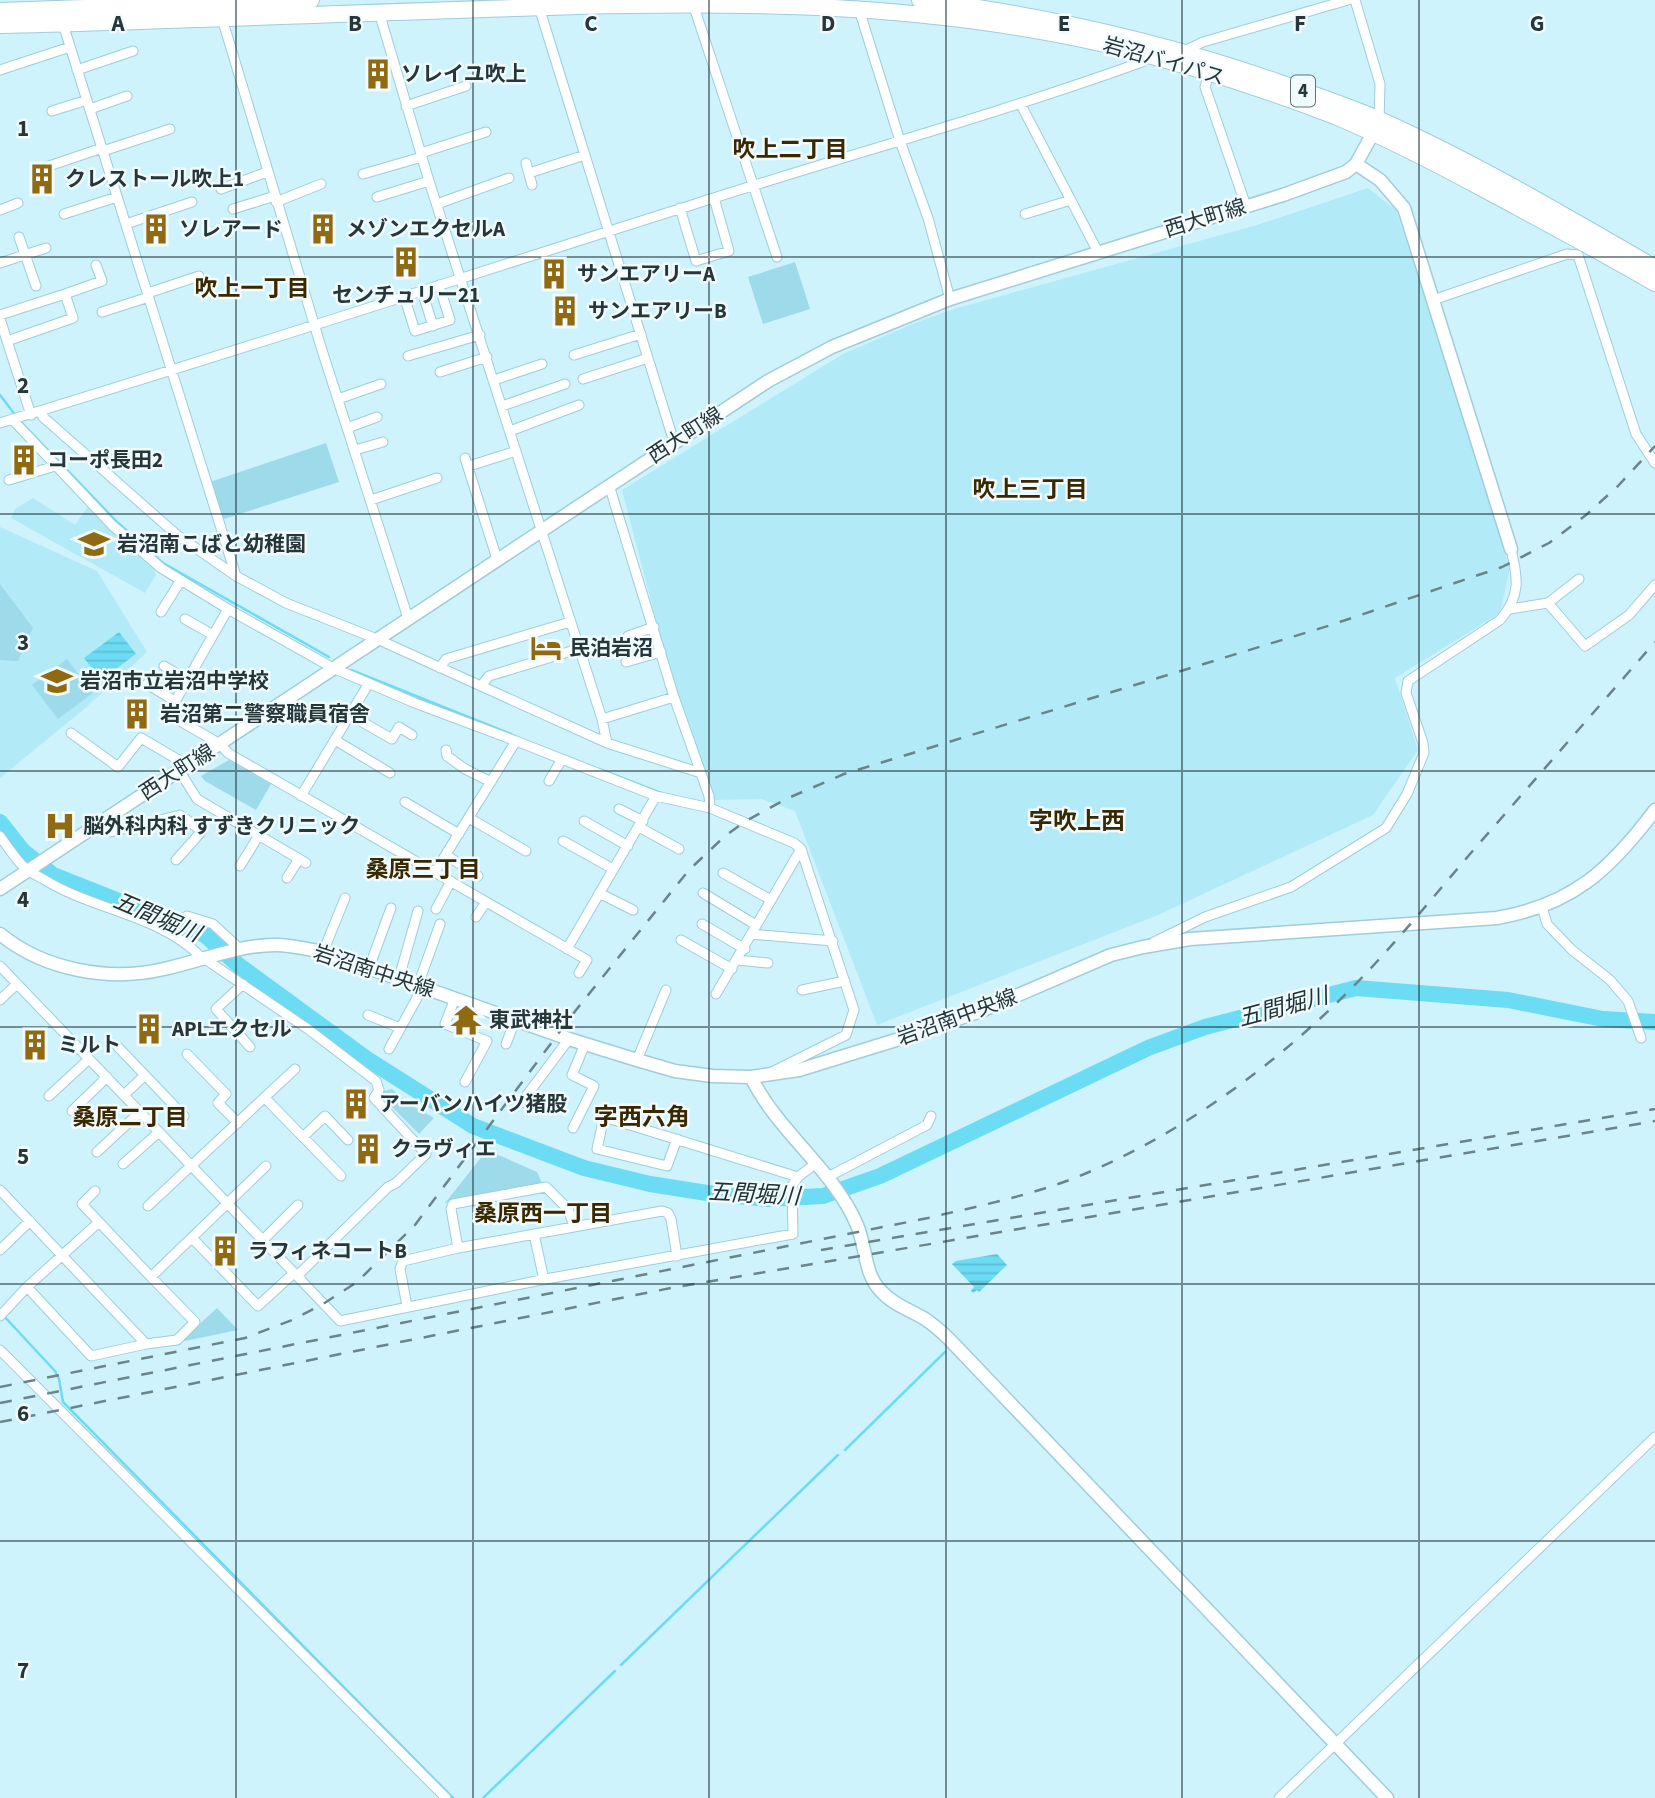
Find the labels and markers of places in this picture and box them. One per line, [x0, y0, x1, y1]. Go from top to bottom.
building icon: ソレイユ吹上 [361, 57, 395, 91]
place label: ソレイユ吹上 [401, 59, 527, 89]
building icon: クレストール吹上1 [25, 162, 59, 196]
place label: クレストール吹上1 [65, 164, 244, 194]
building icon: ソレアード [139, 212, 173, 246]
building icon: メゾンエクセルA [306, 212, 340, 246]
place label: ソレアード [179, 214, 283, 244]
place label: メゾンエクセルA [346, 214, 506, 244]
building icon: センチュリー21 [389, 245, 423, 279]
building icon: サンエアリーA [537, 257, 571, 291]
place label: サンエアリーA [577, 259, 716, 289]
place label: センチュリー21 [332, 280, 480, 310]
building icon: サンエアリーB [548, 294, 582, 328]
place label: サンエアリーB [588, 296, 727, 326]
building icon: コーポ長田2 [7, 443, 41, 477]
place label: コーポ長田2 [47, 445, 163, 475]
school or university icon: 岩沼南こばと幼稚園 [77, 527, 111, 561]
place label: 岩沼南こばと幼稚園 [117, 529, 306, 559]
hotel icon: 民泊岩沼 [529, 631, 563, 665]
place label: 民泊岩沼 [569, 633, 653, 663]
school or university icon: 岩沼市立岩沼中学校 [40, 664, 74, 698]
place label: 岩沼市立岩沼中学校 [80, 666, 269, 696]
building icon: 岩沼第二警察職員宿舎 [120, 697, 154, 731]
place label: 岩沼第二警察職員宿舎 [160, 699, 370, 729]
hospital icon: 脳外科内科 すずきクリニック [43, 809, 77, 843]
place label: 脳外科内科 すずきクリニック [83, 811, 360, 841]
temple icon: 東武神社 [449, 1003, 483, 1037]
place label: 東武神社 [489, 1005, 573, 1035]
building icon: APLエクセル [132, 1012, 166, 1046]
place label: APLエクセル [171, 1014, 291, 1044]
building icon: ミルト [18, 1028, 52, 1062]
place label: ミルト [58, 1030, 121, 1060]
building icon: アーバンハイツ猪股 [339, 1087, 373, 1121]
place label: アーバンハイツ猪股 [379, 1089, 567, 1119]
building icon: クラヴィエ [351, 1132, 385, 1166]
place label: クラヴィエ [391, 1134, 496, 1164]
building icon: ラフィネコートB [208, 1234, 242, 1268]
place label: ラフィネコートB [248, 1236, 407, 1266]

